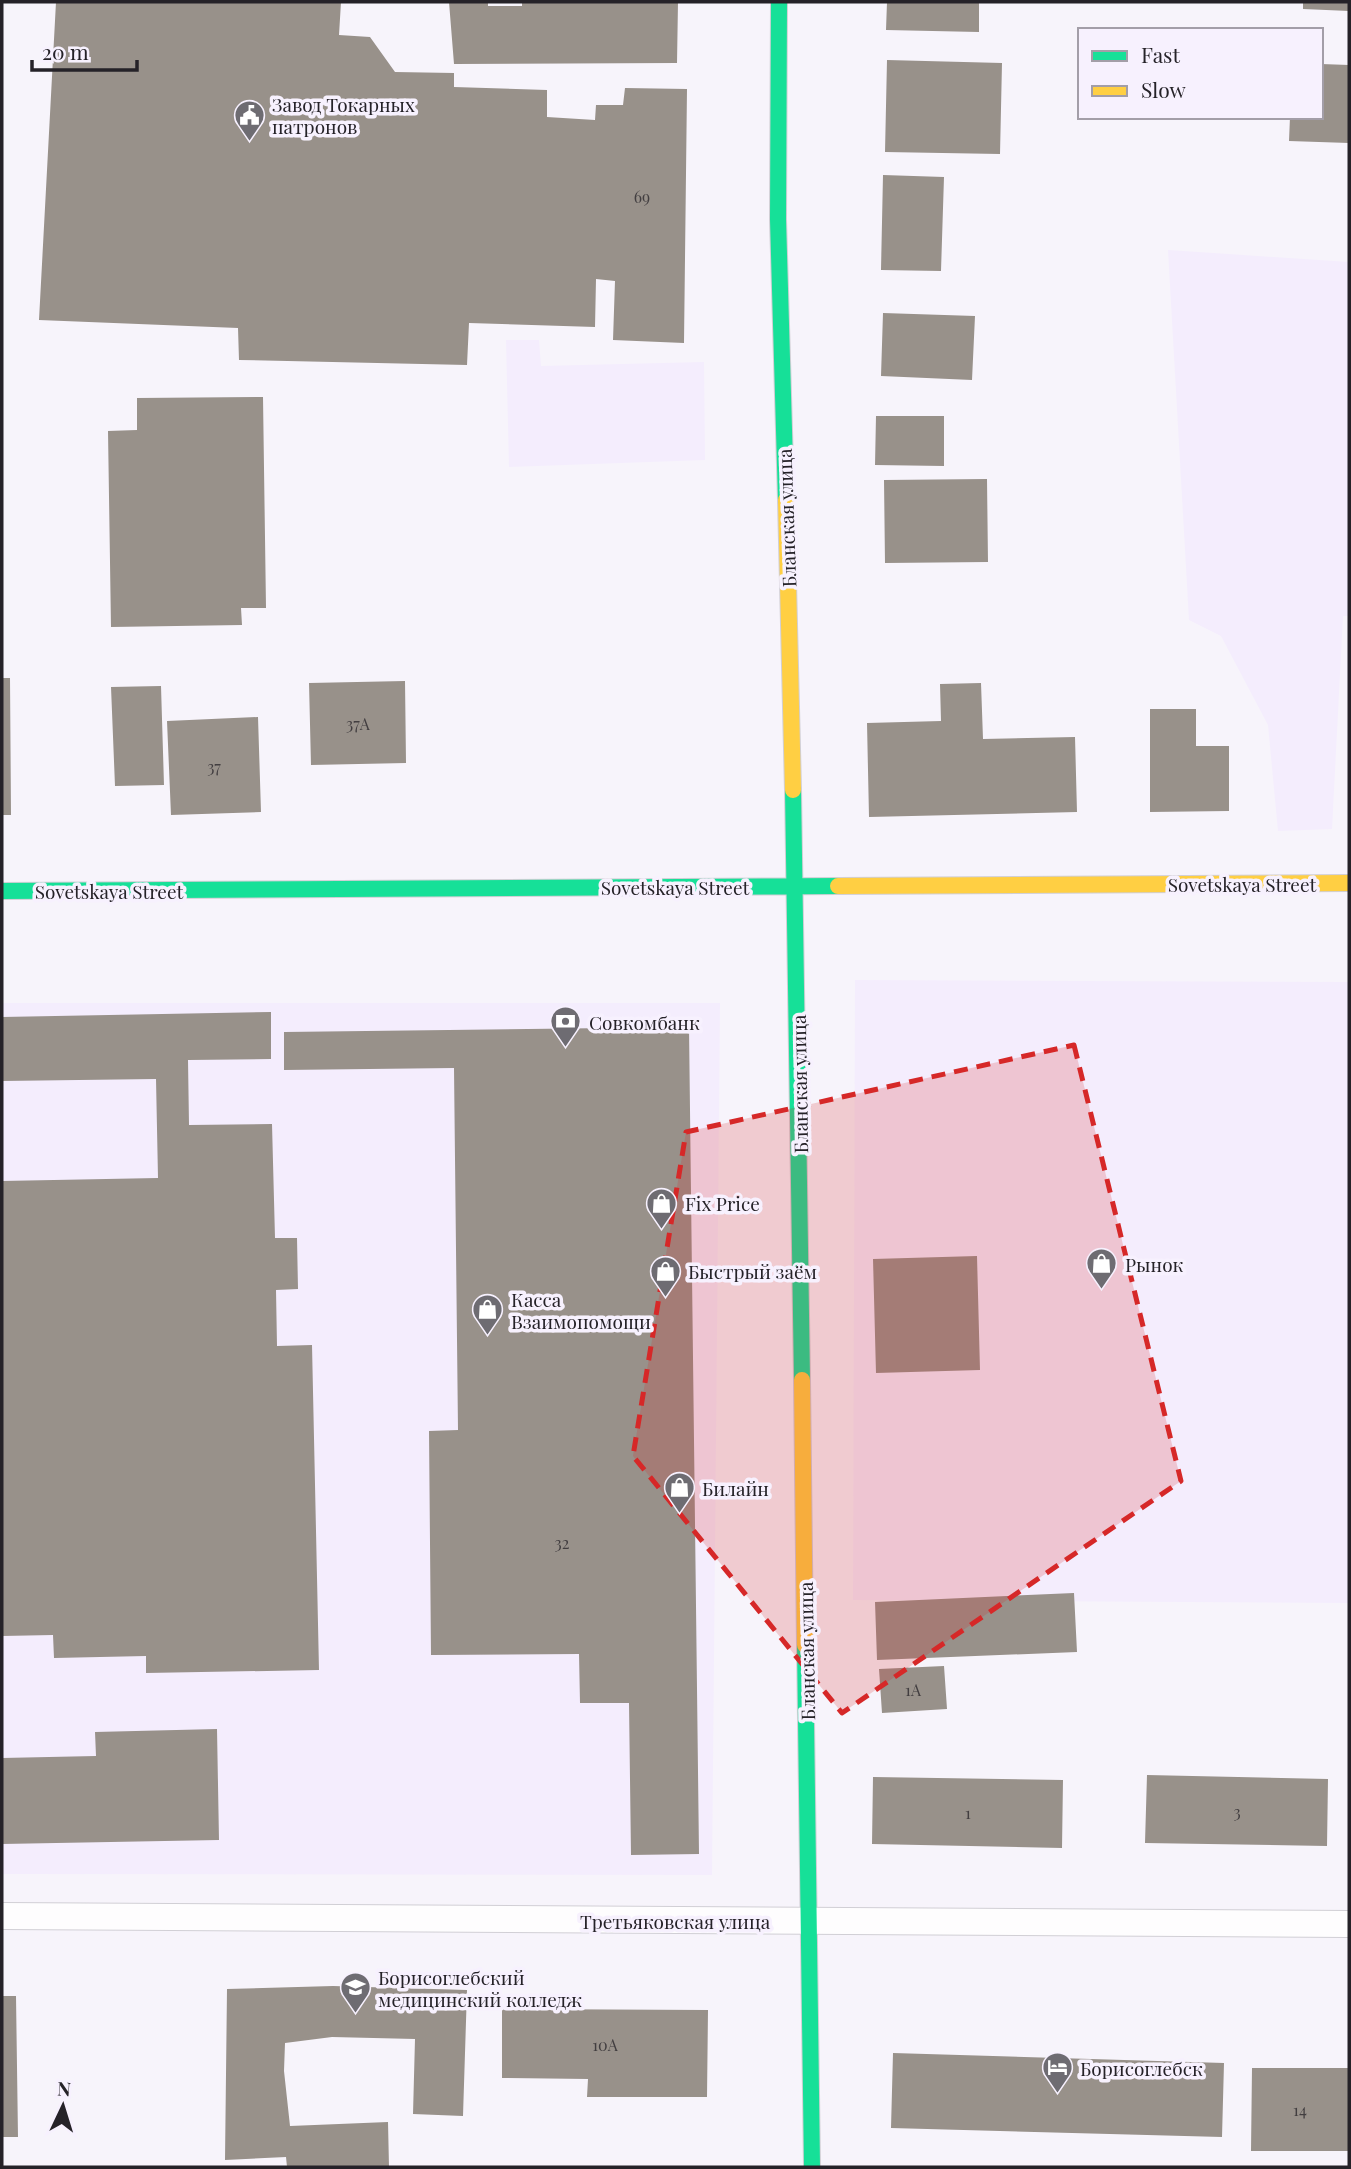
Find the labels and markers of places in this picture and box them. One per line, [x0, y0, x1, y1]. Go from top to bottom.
place label: Завод Токарных патронов [272, 91, 415, 139]
public building icon: Завод Токарных патронов [232, 98, 266, 142]
bank icon: Совкомбанк [549, 1005, 583, 1049]
place label: Совкомбанк [589, 1009, 700, 1035]
shop icon: Fix Price [645, 1186, 679, 1230]
place label: Fix Price [685, 1190, 760, 1216]
shop icon: Рынок [1085, 1247, 1119, 1291]
place label: Рынок [1125, 1251, 1184, 1277]
shop icon: Быстрый заём [648, 1254, 682, 1298]
place label: Быстрый заём [688, 1258, 817, 1284]
place label: Касса Взаимопомощи [511, 1286, 651, 1334]
shop icon: Касса Взаимопомощи [471, 1293, 505, 1337]
shop icon: Билайн [662, 1471, 696, 1515]
place label: Билайн [702, 1475, 769, 1501]
place label: Борисоглебский медицинский колледж [378, 1964, 582, 2012]
school or university icon: Борисоглебский медицинский колледж [338, 1971, 372, 2015]
hotel icon: Борисоглебск [1040, 2051, 1074, 2095]
place label: Борисоглебск [1080, 2055, 1203, 2081]

